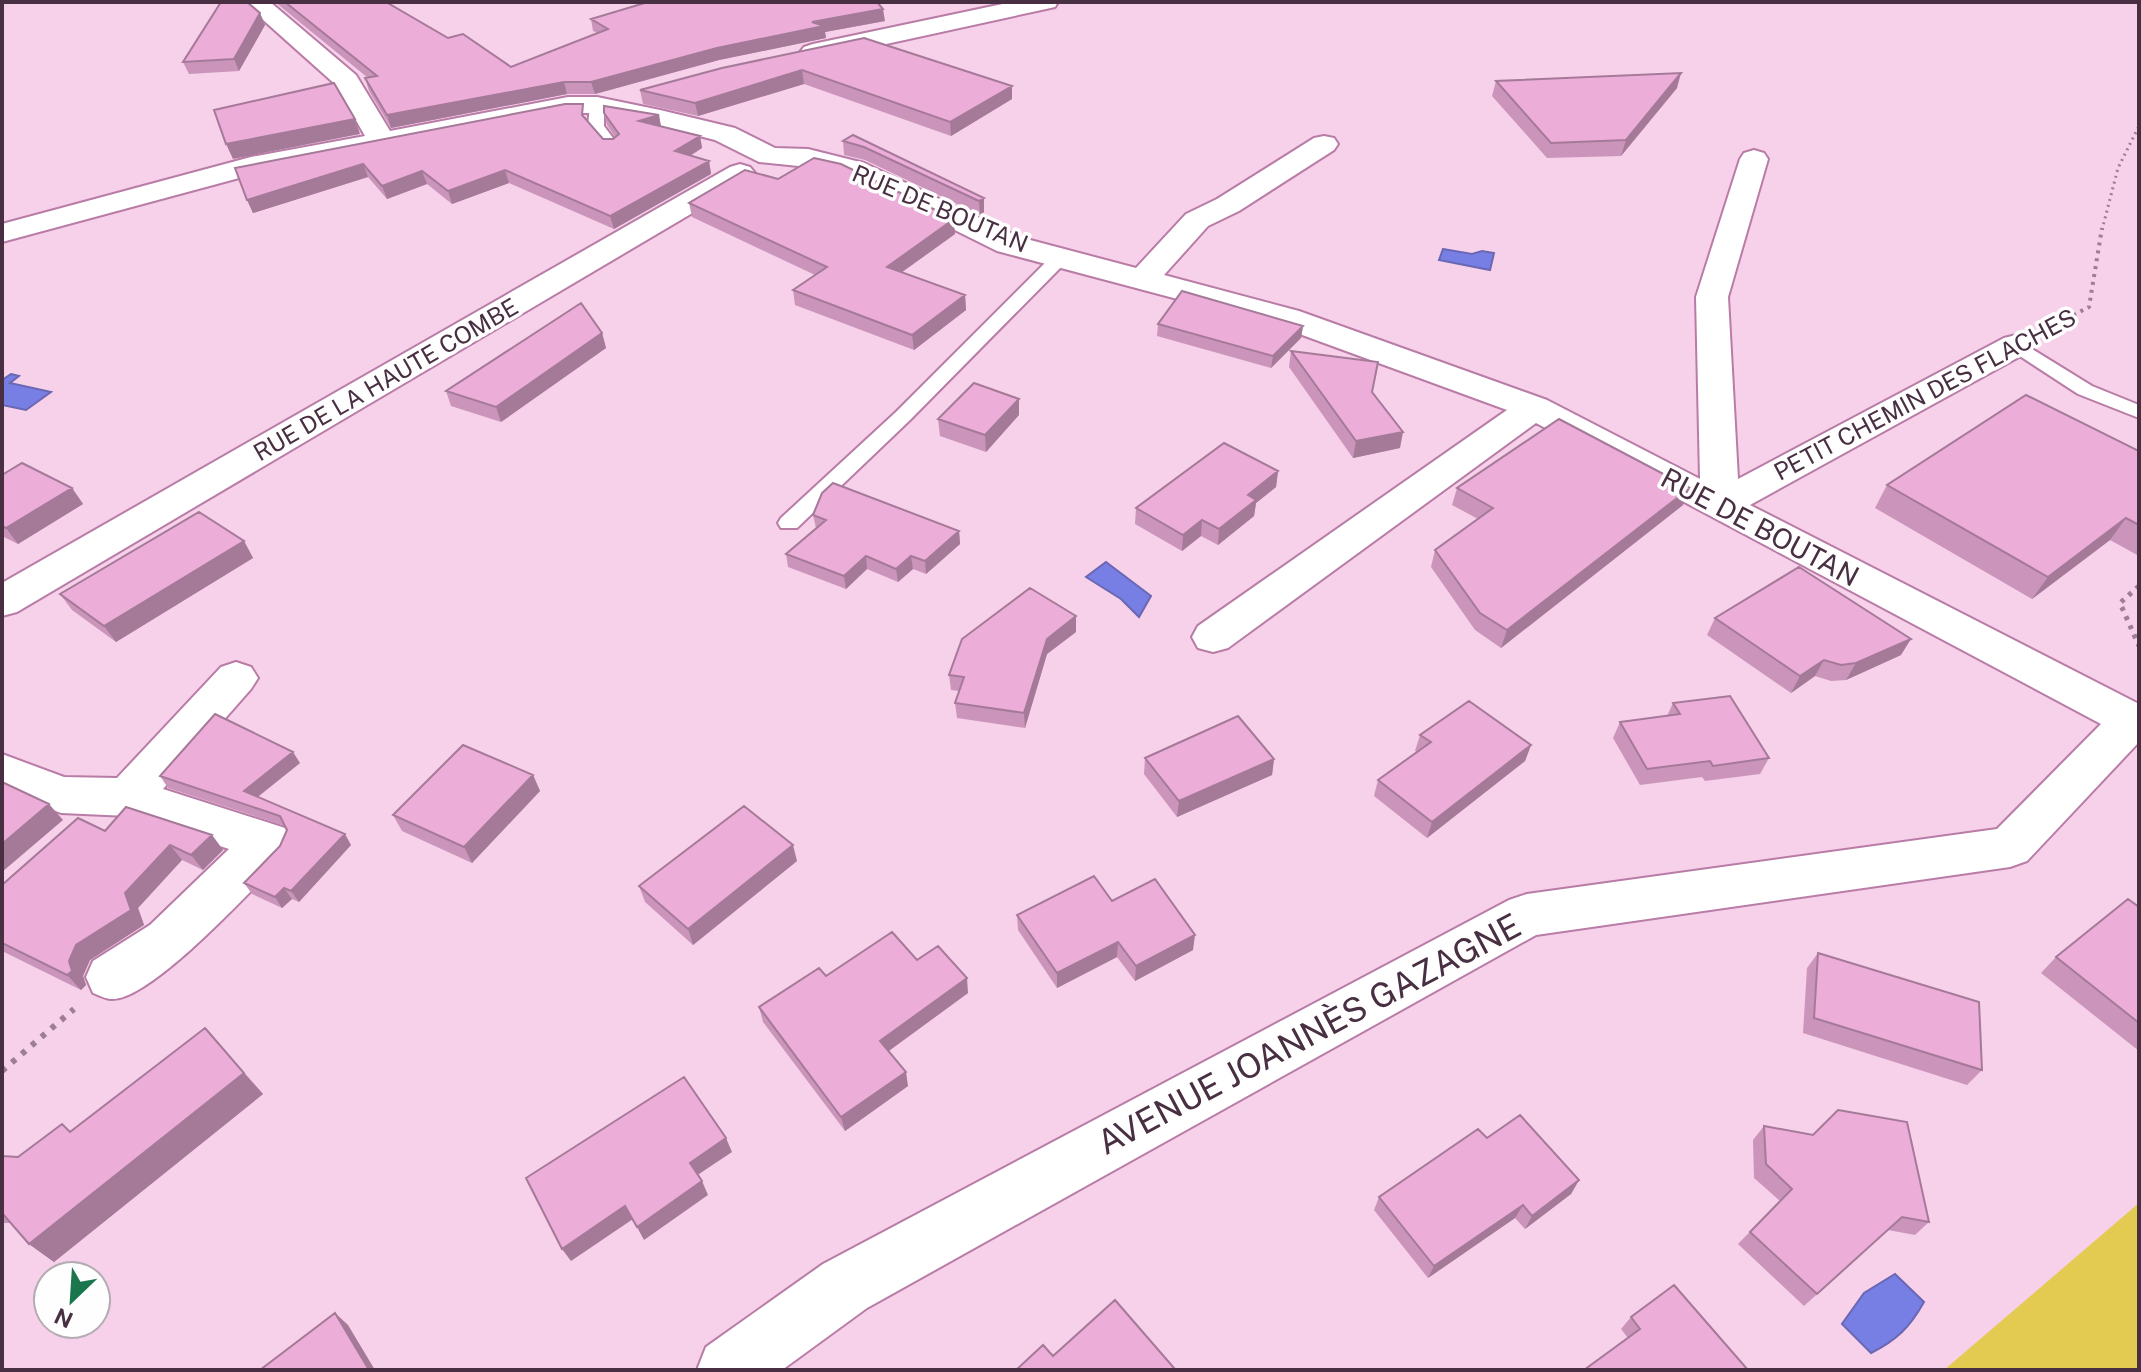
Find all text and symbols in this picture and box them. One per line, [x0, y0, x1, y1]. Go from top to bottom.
street label: RUE DE BOUTAN [848, 158, 1032, 258]
street label: RUE DE LA HAUTE COMBE [248, 292, 523, 466]
street label: PETIT CHEMIN DES FLACHES [1769, 302, 2080, 486]
street label: RUE DE BOUTAN [1656, 460, 1865, 593]
street label: AVENUE JOANNÈS GAZAGNE [1091, 905, 1527, 1163]
north arrow [32, 1260, 112, 1340]
text: N [50, 1303, 77, 1334]

